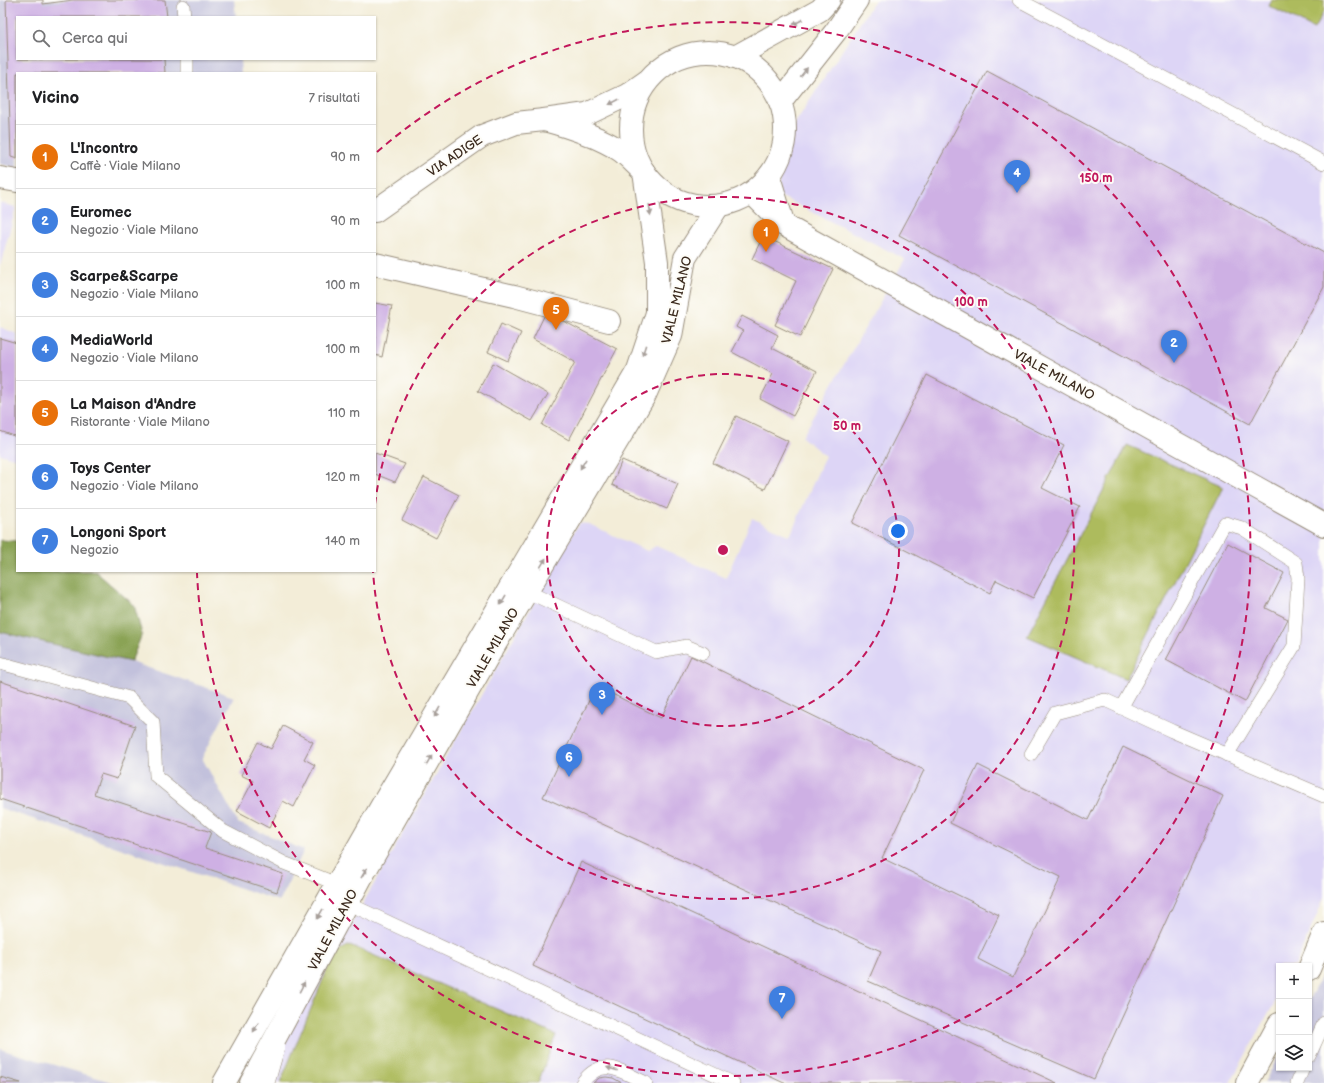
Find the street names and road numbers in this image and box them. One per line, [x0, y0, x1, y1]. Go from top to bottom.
street label: VIA ADIGE [424, 131, 486, 180]
street label: VIALE MILANO [658, 254, 696, 346]
street label: VIALE MILANO [1011, 346, 1097, 404]
street label: VIALE MILANO [464, 605, 522, 691]
street label: VIALE MILANO [305, 886, 361, 973]

